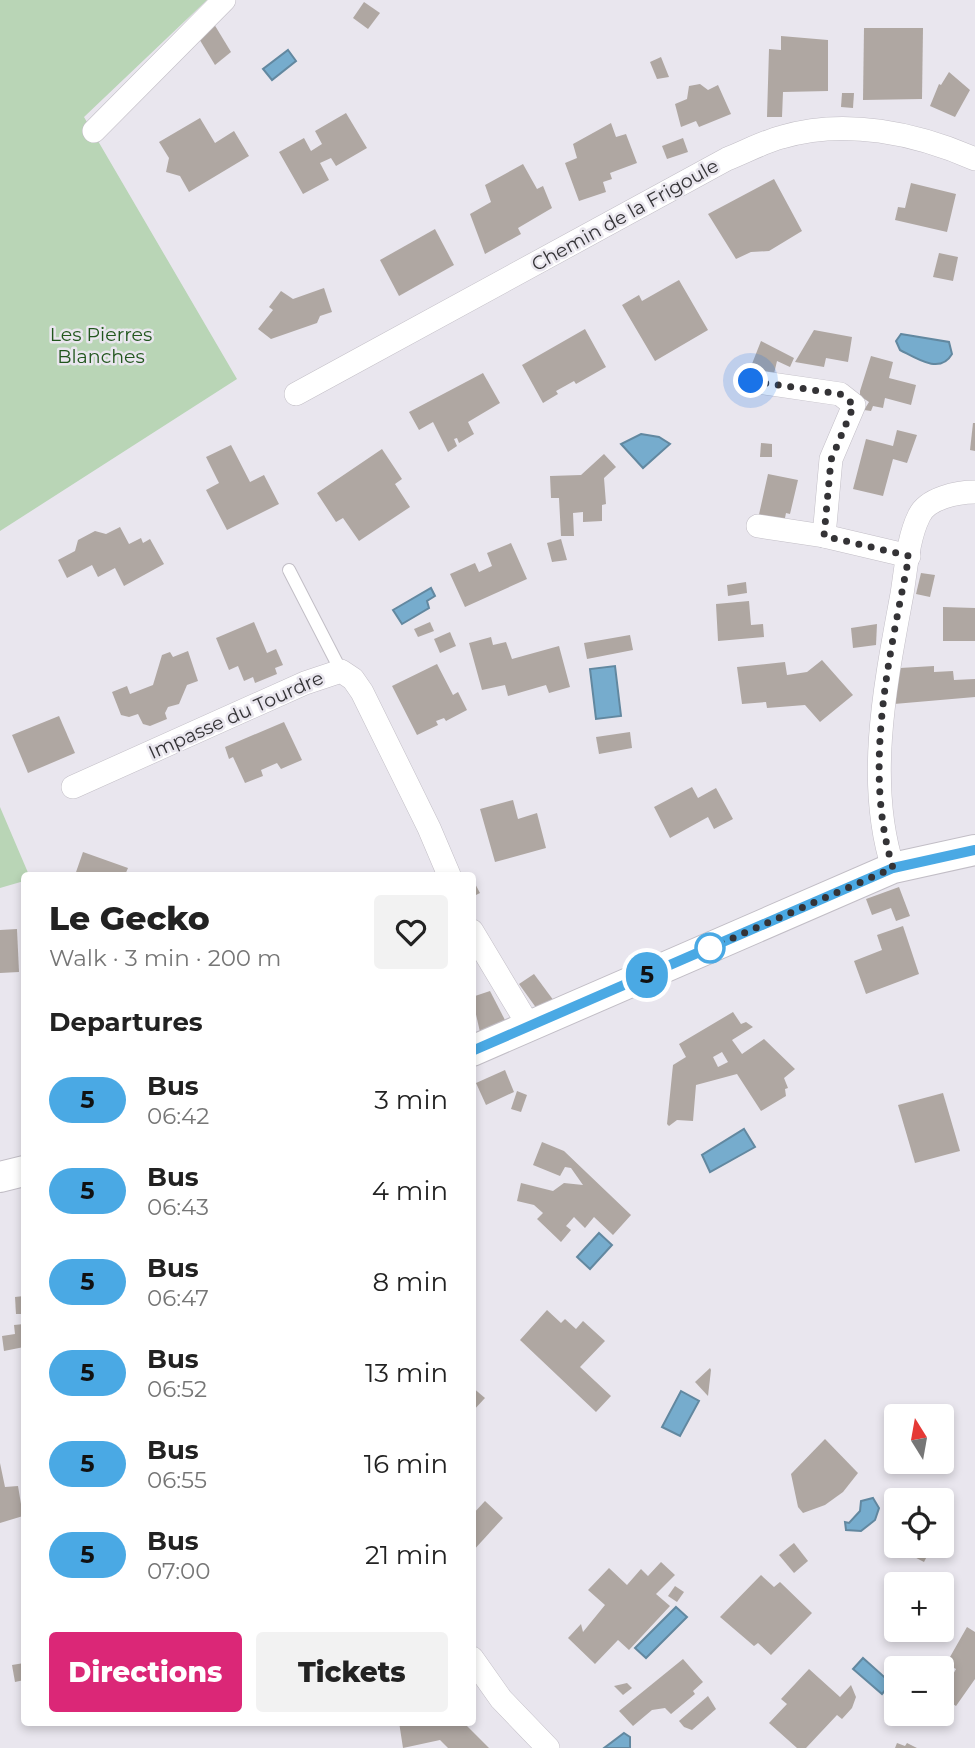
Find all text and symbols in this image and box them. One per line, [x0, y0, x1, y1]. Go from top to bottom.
street label: Chemin de la Frigoule [527, 154, 723, 276]
park label: Les Pierres Blanches [50, 323, 152, 368]
your location [733, 363, 768, 398]
street label: Impasse du Tourdre [145, 666, 327, 764]
button: heart [374, 895, 448, 969]
text: Le Gecko [49, 898, 210, 938]
unlabelled marker [695, 933, 725, 963]
text: Walk · 3 min · 200 m [49, 944, 282, 972]
line badge: 5 [624, 952, 670, 998]
text: 5 [640, 960, 654, 989]
text: Departures [49, 1006, 203, 1038]
text: Bus [147, 1070, 199, 1102]
text: 3 min [374, 1084, 448, 1116]
text: 5 [80, 1085, 95, 1114]
text: 06:42 [147, 1102, 209, 1130]
text: Bus [147, 1161, 199, 1193]
text: 4 min [372, 1175, 448, 1207]
text: 5 [80, 1176, 95, 1205]
text: 06:43 [147, 1193, 209, 1221]
text: Bus [147, 1252, 199, 1284]
text: 8 min [372, 1266, 448, 1298]
text: 5 [80, 1267, 95, 1296]
text: 06:47 [147, 1284, 209, 1312]
text: Bus [147, 1343, 199, 1375]
text: 13 min [365, 1357, 448, 1389]
text: 5 [80, 1358, 95, 1387]
text: 06:52 [147, 1375, 207, 1403]
north arrow [884, 1404, 954, 1474]
map controls [884, 1404, 954, 1726]
text: Bus [147, 1434, 199, 1466]
text: 16 min [364, 1448, 448, 1480]
text: 5 [80, 1449, 95, 1478]
text: 06:55 [147, 1466, 207, 1494]
button: locate [884, 1488, 954, 1558]
text: Bus [147, 1525, 199, 1557]
text: 21 min [365, 1539, 448, 1571]
text: 5 [80, 1540, 95, 1569]
text: 07:00 [147, 1557, 210, 1585]
button: + [884, 1572, 954, 1642]
button: Directions [49, 1632, 242, 1712]
button: Tickets [256, 1632, 448, 1712]
button: − [884, 1656, 954, 1726]

